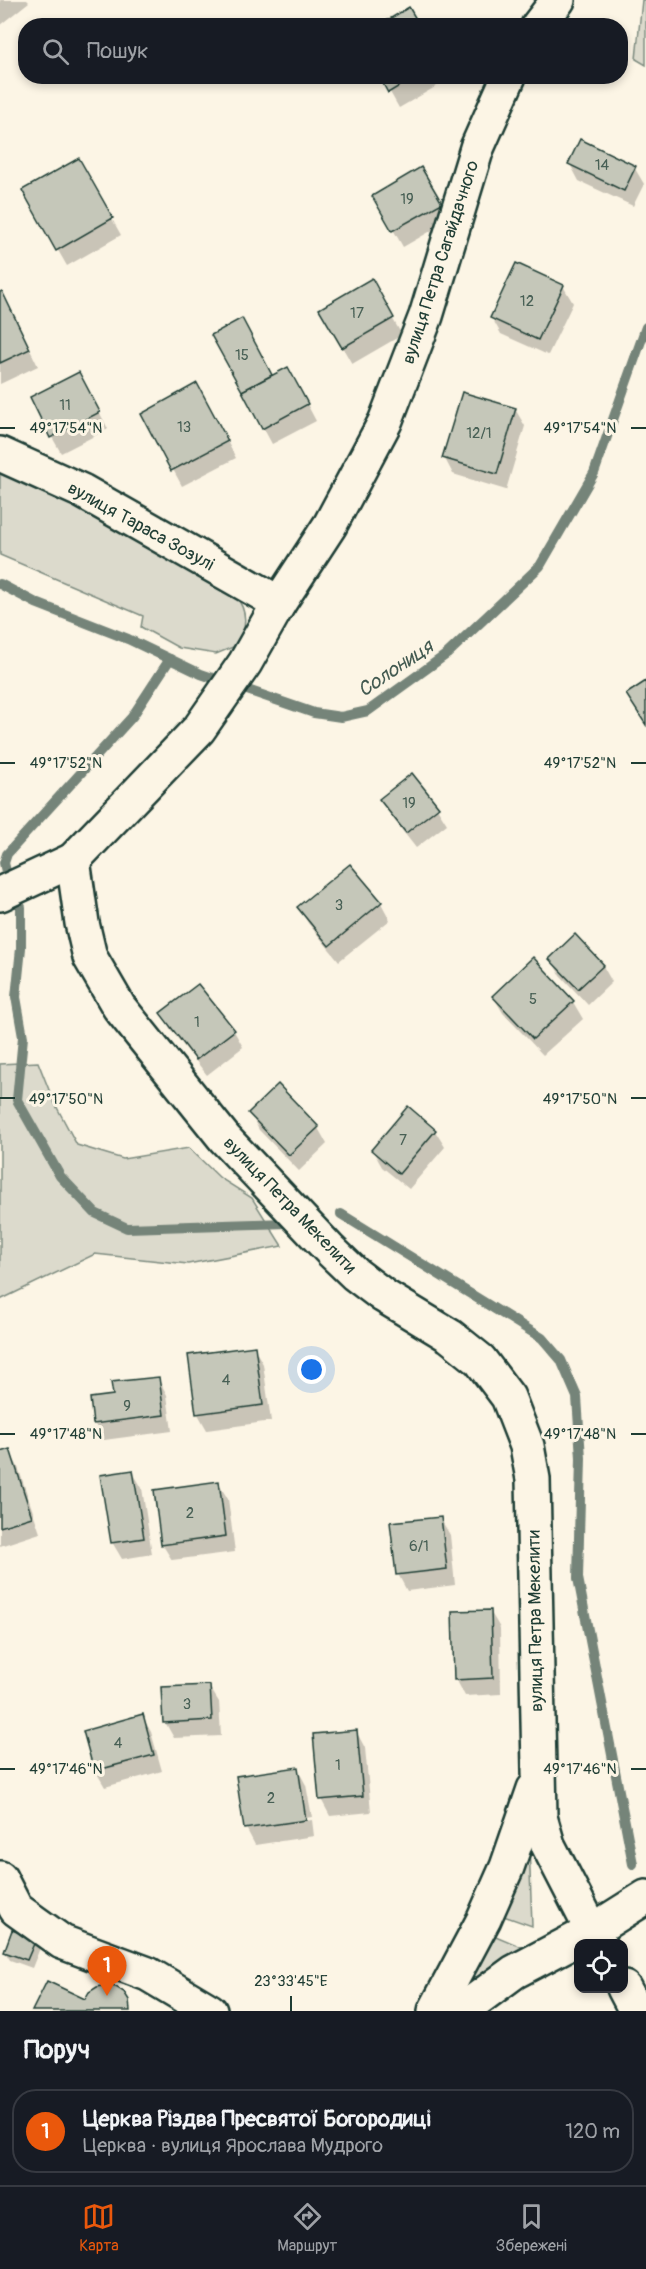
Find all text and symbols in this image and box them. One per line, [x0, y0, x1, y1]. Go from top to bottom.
search box [18, 18, 628, 84]
icon: search [39, 35, 72, 68]
text: Пошук [87, 37, 148, 65]
house number: 14 [595, 156, 610, 175]
street label: вулиця Петра Сагайдачного [397, 157, 484, 367]
house number: 19 [400, 190, 414, 209]
house number: 12 [520, 292, 534, 311]
house number: 17 [350, 304, 364, 323]
house number: 15 [235, 346, 249, 365]
house number: 11 [59, 396, 71, 415]
house number: 13 [177, 418, 191, 437]
text: 49°17'54"N [30, 419, 102, 438]
text: 49°17'54"N [544, 419, 616, 438]
house number: 12/1 [466, 424, 492, 443]
street label: вулиця Тараса Зозулі [64, 477, 218, 576]
water label: Солониця [353, 633, 440, 703]
text: 49°17'52"N [30, 754, 102, 773]
text: 49°17'52"N [544, 754, 616, 773]
house number: 19 [402, 794, 416, 813]
house number: 3 [335, 896, 343, 915]
house number: 5 [529, 990, 537, 1009]
house number: 1 [194, 1013, 200, 1032]
text: 49°17'50"N [29, 1090, 103, 1109]
text: 49°17'50"N [543, 1090, 617, 1109]
house number: 7 [399, 1131, 407, 1150]
street label: вулиця Петра Мекелити [218, 1132, 361, 1279]
your location [297, 1355, 326, 1384]
house number: 4 [222, 1371, 231, 1390]
house number: 9 [123, 1397, 131, 1416]
text: 49°17'48"N [30, 1425, 102, 1444]
text: 49°17'48"N [544, 1425, 616, 1444]
house number: 2 [186, 1504, 194, 1523]
street label: вулиця Петра Мекелити [522, 1530, 549, 1712]
house number: 6/1 [409, 1537, 429, 1556]
house number: 3 [183, 1695, 191, 1714]
house number: 4 [114, 1734, 123, 1753]
house number: 1 [335, 1756, 341, 1775]
text: 49°17'46"N [29, 1760, 103, 1779]
text: 49°17'46"N [543, 1760, 617, 1779]
house number: 2 [267, 1789, 275, 1808]
map controls [574, 1939, 628, 1993]
button: locate [574, 1939, 628, 1993]
pin: 1 [88, 1946, 126, 1996]
text: 23°33'45"E [254, 1972, 328, 1991]
text: Поруч [24, 2034, 90, 2066]
text: Церква Різдва Пресвятої Богородиці [83, 2105, 431, 2133]
text: 1 [42, 2119, 49, 2144]
text: 120 m [565, 2119, 620, 2144]
text: Церква · вулиця Ярослава Мудрого [83, 2133, 383, 2158]
tab: Карта [79, 2200, 119, 2256]
tab: Маршрут [277, 2200, 337, 2256]
tab: Збережені [496, 2200, 567, 2256]

